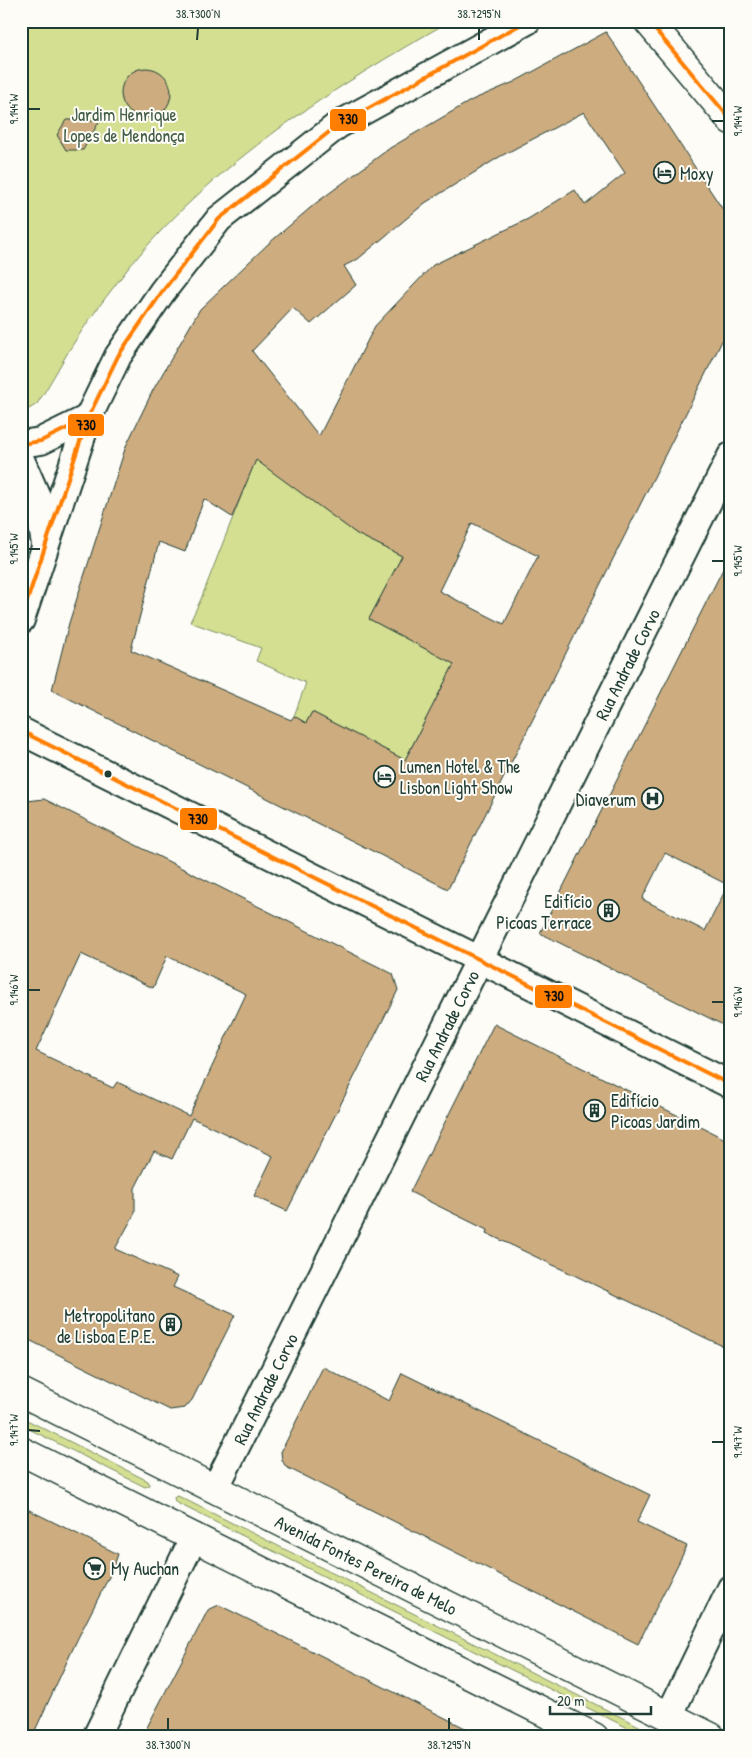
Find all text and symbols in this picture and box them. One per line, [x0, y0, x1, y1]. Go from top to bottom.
text: 38.7300°N [176, 5, 220, 22]
text: 38.7295°N [457, 5, 501, 22]
text: 9.144°W [5, 93, 22, 124]
park label: Jardim Henrique Lopes de Mendonça [64, 102, 184, 148]
text: 9.144°W [729, 105, 746, 136]
line badge: 730 [329, 108, 367, 132]
text: 730 [337, 109, 358, 128]
hotel icon: Moxy [652, 161, 676, 185]
place label: Moxy [680, 161, 714, 186]
line badge: 730 [67, 413, 105, 437]
text: 730 [75, 415, 96, 434]
text: 9.145°W [5, 533, 22, 565]
text: 9.145°W [729, 545, 746, 577]
street label: Rua Andrade Corvo [589, 604, 665, 724]
place label: Lumen Hotel & The Lisbon Light Show [400, 754, 520, 800]
hotel icon: Lumen Hotel & The Lisbon Light Show [372, 764, 396, 788]
unlabelled marker [103, 769, 113, 779]
place label: Diaverum [576, 787, 636, 812]
hospital icon: Diaverum [640, 787, 664, 811]
line badge: 730 [179, 807, 218, 831]
text: 730 [187, 809, 208, 828]
place label: Edifício Picoas Terrace [496, 889, 592, 935]
building icon: Edifício Picoas Terrace [596, 899, 620, 923]
street label: Rua Andrade Corvo [408, 966, 485, 1086]
text: 9.146°W [5, 974, 22, 1005]
line badge: 730 [534, 984, 573, 1009]
text: 730 [543, 986, 564, 1005]
text: 9.146°W [729, 986, 746, 1017]
place label: Edifício Picoas Jardim [611, 1088, 700, 1134]
building icon: Edifício Picoas Jardim [583, 1098, 607, 1122]
place label: Metropolitano de Lisboa E.P.E. [57, 1303, 155, 1349]
building icon: Metropolitano de Lisboa E.P.E. [159, 1313, 183, 1337]
street label: Rua Andrade Corvo [227, 1329, 303, 1449]
text: 9.147°W [5, 1413, 22, 1446]
text: 9.147°W [729, 1425, 746, 1458]
street label: Avenida Fontes Pereira de Melo [271, 1509, 462, 1621]
supermarket icon: My Auchan [83, 1556, 107, 1580]
place label: My Auchan [111, 1556, 179, 1581]
scale bar [550, 1683, 651, 1715]
text: 20 m [557, 1690, 584, 1711]
text: 38.7300°N [146, 1736, 190, 1753]
text: 38.7295°N [427, 1736, 471, 1753]

